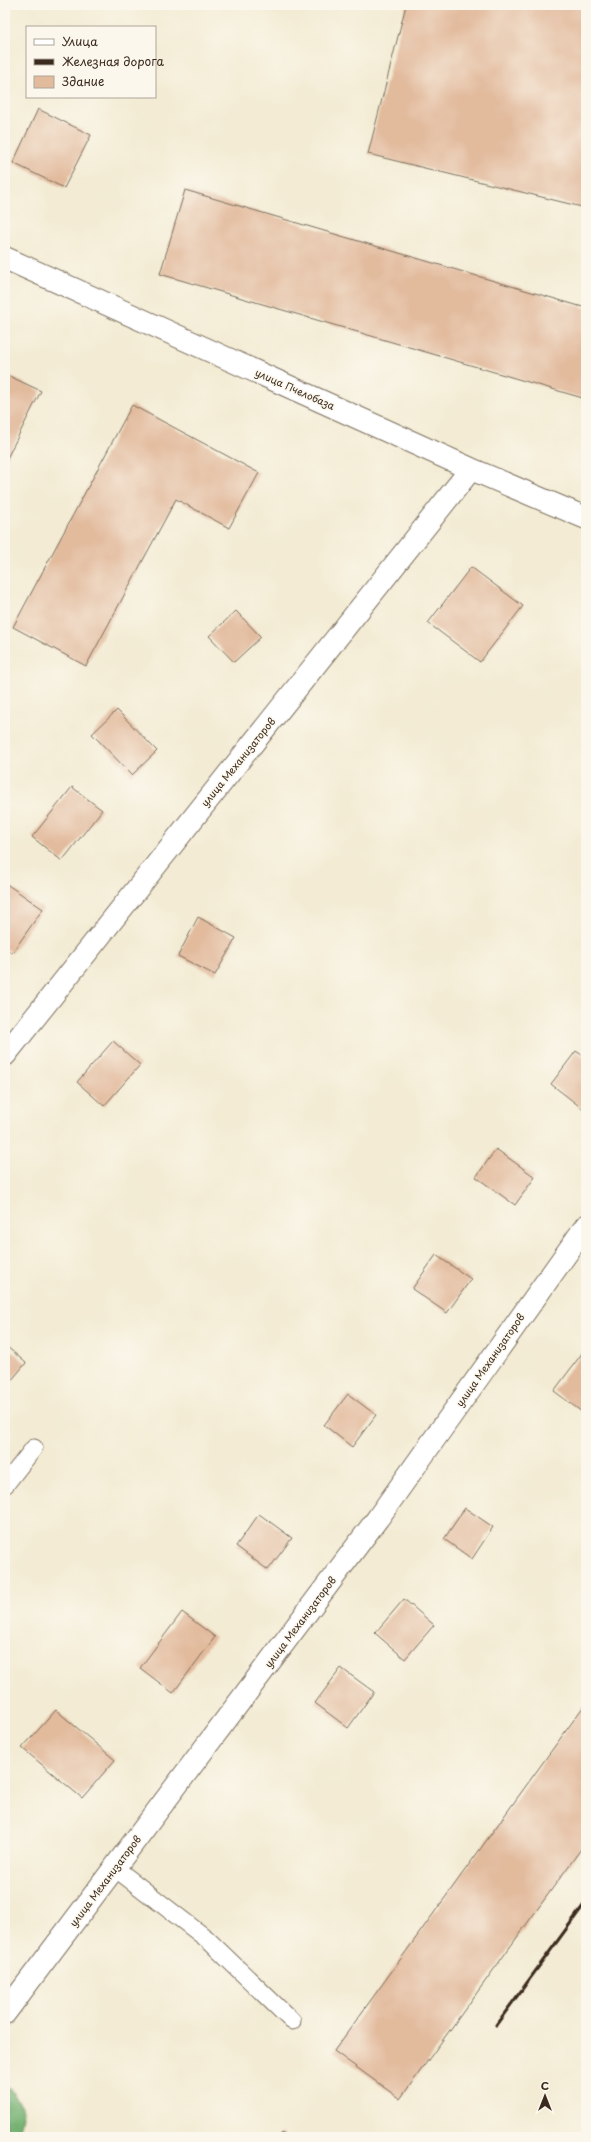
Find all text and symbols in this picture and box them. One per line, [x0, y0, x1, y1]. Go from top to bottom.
legend [26, 26, 156, 98]
text: Улица [62, 32, 98, 50]
text: Железная дорога [62, 52, 165, 70]
text: Здание [62, 72, 104, 90]
street label: улица Пчелобаза [253, 364, 338, 413]
street label: улица Механизаторов [197, 714, 278, 809]
street label: улица Механизаторов [452, 1310, 527, 1409]
street label: улица Механизаторов [260, 1573, 339, 1670]
street label: улица Механизаторов [65, 1832, 144, 1929]
north arrow [525, 2076, 565, 2116]
text: С [541, 2077, 549, 2094]

